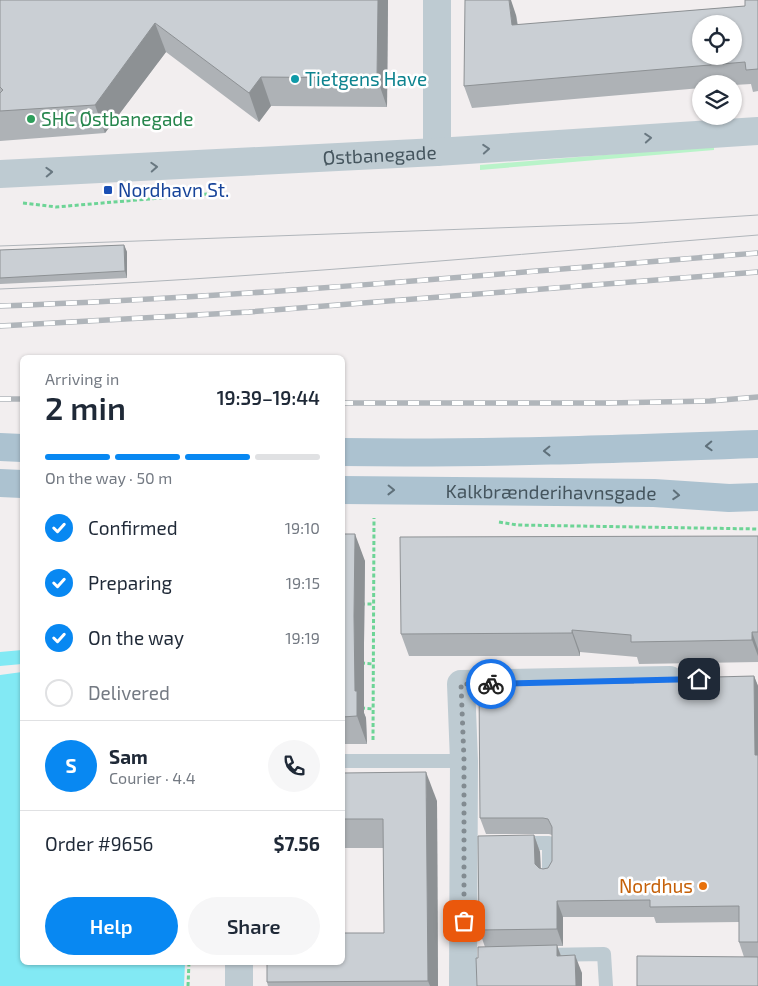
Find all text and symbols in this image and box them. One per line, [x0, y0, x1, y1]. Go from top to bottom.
map controls [692, 15, 742, 125]
button: locate [692, 15, 742, 65]
place label: Tietgens Have [305, 67, 427, 90]
marker: Tietgens Have [289, 73, 301, 85]
button: layers [692, 75, 742, 125]
place label: SHC Østbanegade [41, 107, 193, 130]
marker: SHC Østbanegade [25, 113, 37, 125]
one-way arrow [644, 133, 652, 144]
street label: Østbanegade [322, 140, 437, 169]
one-way arrow [482, 143, 490, 154]
one-way arrow [151, 161, 159, 172]
one-way arrow [45, 166, 53, 177]
place label: Nordhavn St. [118, 178, 229, 201]
marker: Nordhavn St. [102, 184, 114, 196]
text: Arriving in [45, 369, 119, 388]
text: 19:39–19:44 [217, 386, 320, 409]
text: 2 min [45, 388, 126, 426]
one-way arrow [705, 441, 713, 451]
one-way arrow [543, 445, 551, 456]
text: On the way · 50 m [45, 468, 172, 487]
street label: Kalkbrænderihavnsgade [445, 479, 657, 504]
one-way arrow [388, 485, 395, 495]
one-way arrow [672, 489, 680, 500]
icon: check [45, 514, 73, 542]
text: Confirmed [88, 516, 178, 539]
text: 19:10 [285, 518, 320, 537]
icon: check [45, 569, 73, 597]
text: Preparing [88, 571, 172, 594]
text: 19:15 [286, 573, 320, 592]
icon: check [45, 624, 73, 652]
text: On the way [88, 626, 184, 649]
text: 19:19 [285, 628, 320, 647]
pin [678, 658, 720, 700]
courier [466, 659, 516, 709]
icon: home [685, 665, 713, 693]
icon: bike [477, 670, 505, 698]
text: Delivered [88, 681, 170, 704]
button: phone [268, 740, 320, 792]
text: Sam [109, 745, 148, 768]
text: S [65, 754, 77, 777]
text: Courier · 4.4 [109, 768, 196, 787]
text: Order #9656 [45, 832, 153, 855]
text: $7.56 [273, 832, 320, 855]
place label: Nordhus [619, 874, 693, 897]
marker: Nordhus [697, 880, 709, 892]
button: Help [45, 897, 178, 955]
button: Share [188, 897, 320, 955]
pin [443, 900, 485, 942]
icon: bag [450, 907, 478, 935]

